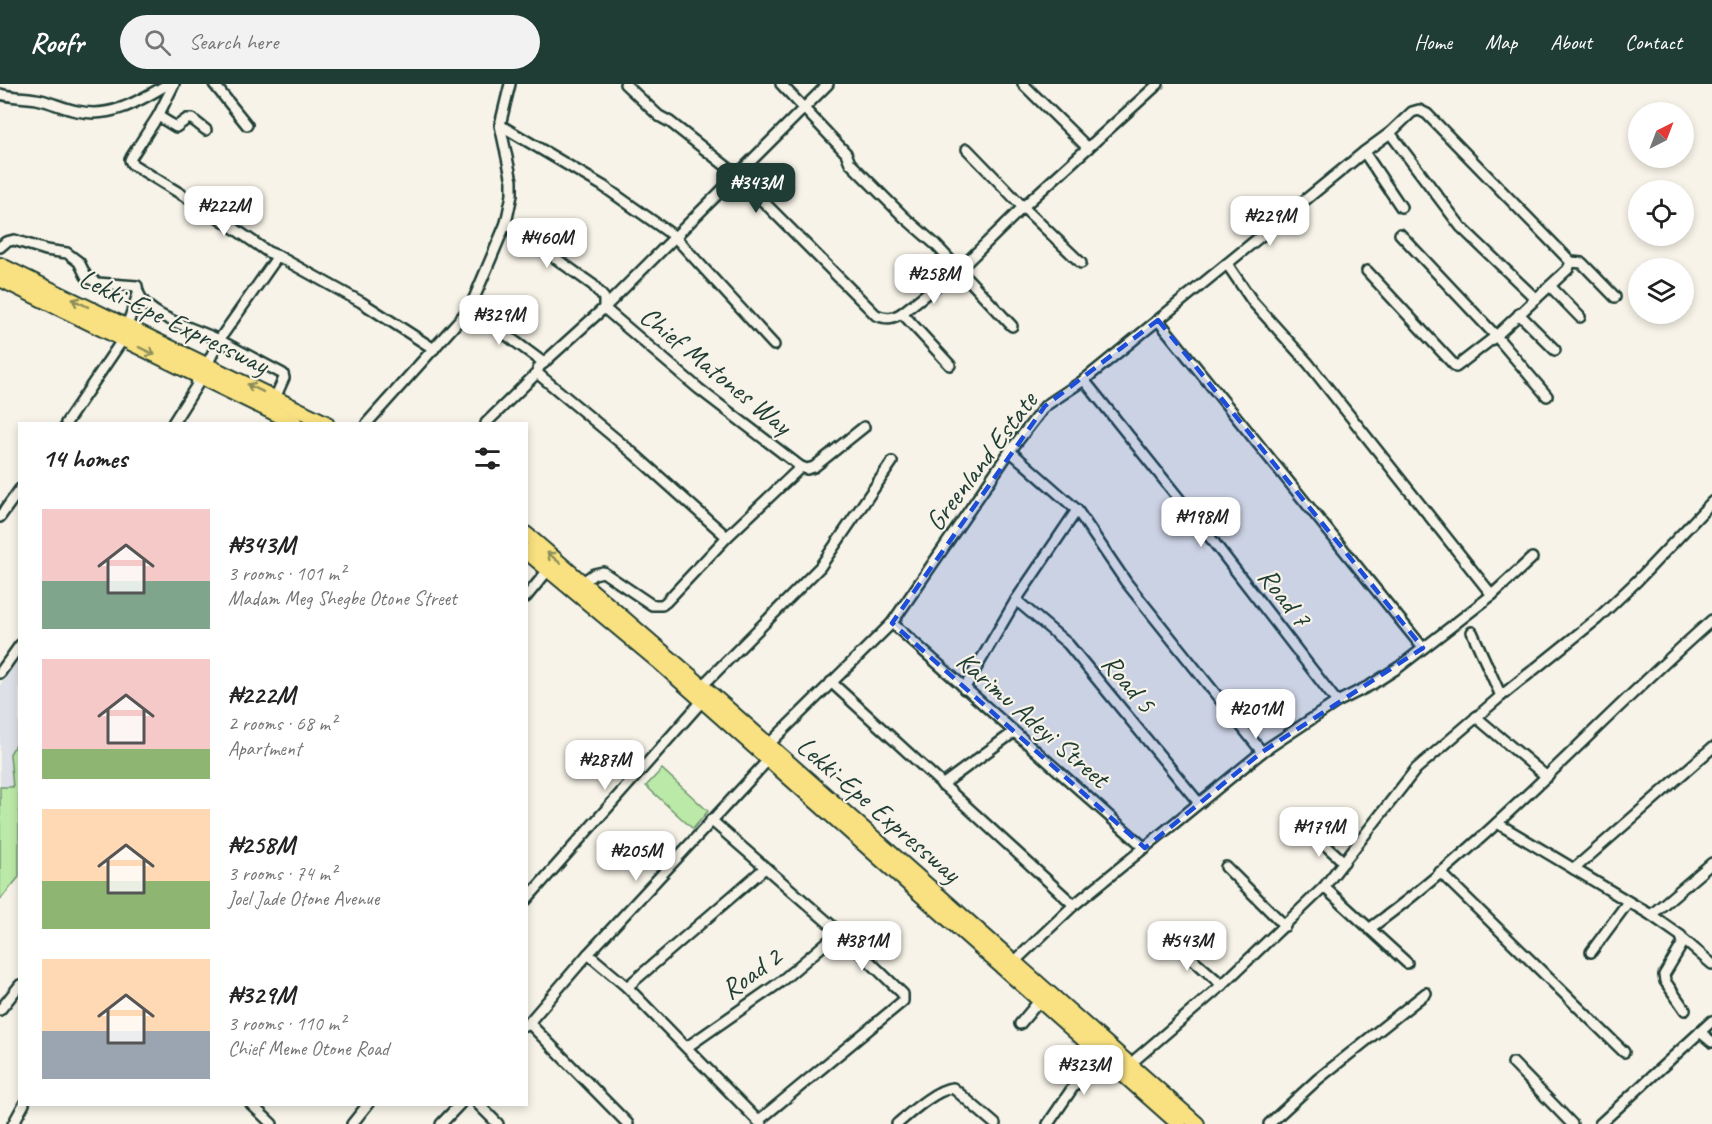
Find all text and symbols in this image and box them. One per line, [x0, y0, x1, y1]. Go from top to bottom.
search box [120, 15, 540, 69]
text: Roofr [30, 25, 84, 60]
icon: search [141, 26, 174, 59]
text: Search here [189, 28, 278, 56]
text: Home [1414, 29, 1452, 55]
text: Map [1485, 29, 1517, 55]
text: About [1550, 29, 1592, 55]
text: Contact [1625, 29, 1682, 55]
north arrow [1628, 102, 1694, 168]
map controls [1628, 102, 1694, 324]
pin: ₦343M [714, 163, 798, 214]
text: ₦343M [730, 170, 782, 195]
button: locate [1628, 180, 1694, 246]
pin: ₦222M [182, 186, 266, 237]
text: ₦222M [198, 193, 250, 218]
pin: ₦229M [1228, 196, 1312, 247]
text: ₦229M [1244, 203, 1296, 228]
pin: ₦460M [505, 218, 589, 269]
text: ₦460M [521, 225, 573, 250]
pin: ₦258M [892, 254, 976, 305]
button: layers [1628, 258, 1694, 324]
street label: Lekki-Epe Expressway [74, 260, 277, 383]
text: ₦258M [908, 261, 960, 286]
pin: ₦329M [457, 295, 541, 346]
one-way arrow [71, 297, 89, 309]
street label: Chief Matones Way [633, 298, 801, 444]
text: ₦329M [473, 302, 525, 327]
one-way arrow [138, 345, 155, 357]
one-way arrow [246, 382, 264, 394]
street label: Greenland Estate [917, 383, 1046, 538]
text: 14 homes [42, 442, 127, 475]
icon: filters [471, 442, 504, 475]
pin: ₦198M [1159, 497, 1243, 548]
text: ₦198M [1175, 504, 1227, 529]
text: ₦343M [228, 528, 295, 561]
icon: home [90, 533, 162, 605]
one-way arrow [547, 551, 562, 565]
street label: Road 7 [1251, 560, 1320, 635]
text: 3 rooms · 101 m² [228, 561, 345, 586]
text: Madam Meg Shegbe Otone Street [228, 586, 457, 611]
street label: Karimu Adeyi Street [950, 643, 1119, 797]
street label: Road 5 [1094, 646, 1165, 721]
text: ₦222M [228, 678, 295, 711]
icon: home [90, 683, 162, 755]
pin: ₦201M [1214, 689, 1298, 740]
text: ₦201M [1230, 696, 1282, 721]
text: 2 rooms · 68 m² [228, 711, 336, 736]
street label: Lekki-Epe Expressway [790, 728, 970, 891]
text: Apartment [228, 736, 301, 761]
pin: ₦287M [563, 740, 647, 791]
text: ₦287M [579, 747, 631, 772]
pin: ₦179M [1277, 807, 1361, 858]
text: ₦179M [1293, 814, 1345, 839]
text: ₦258M [228, 828, 294, 861]
pin: ₦205M [594, 831, 678, 882]
icon: home [90, 833, 162, 905]
text: ₦205M [610, 838, 662, 863]
text: 3 rooms · 74 m² [228, 861, 336, 886]
text: Joel Jade Otone Avenue [228, 886, 379, 911]
pin: ₦381M [820, 921, 904, 972]
pin: ₦543M [1145, 921, 1229, 972]
text: ₦381M [836, 928, 888, 953]
text: ₦543M [1161, 928, 1213, 953]
street label: Road 2 [714, 938, 790, 1007]
text: ₦329M [228, 978, 295, 1011]
icon: home [90, 983, 162, 1055]
text: 3 rooms · 110 m² [228, 1011, 345, 1036]
text: Chief Meme Otone Road [228, 1036, 389, 1061]
pin: ₦323M [1042, 1045, 1126, 1096]
text: ₦323M [1058, 1052, 1110, 1077]

